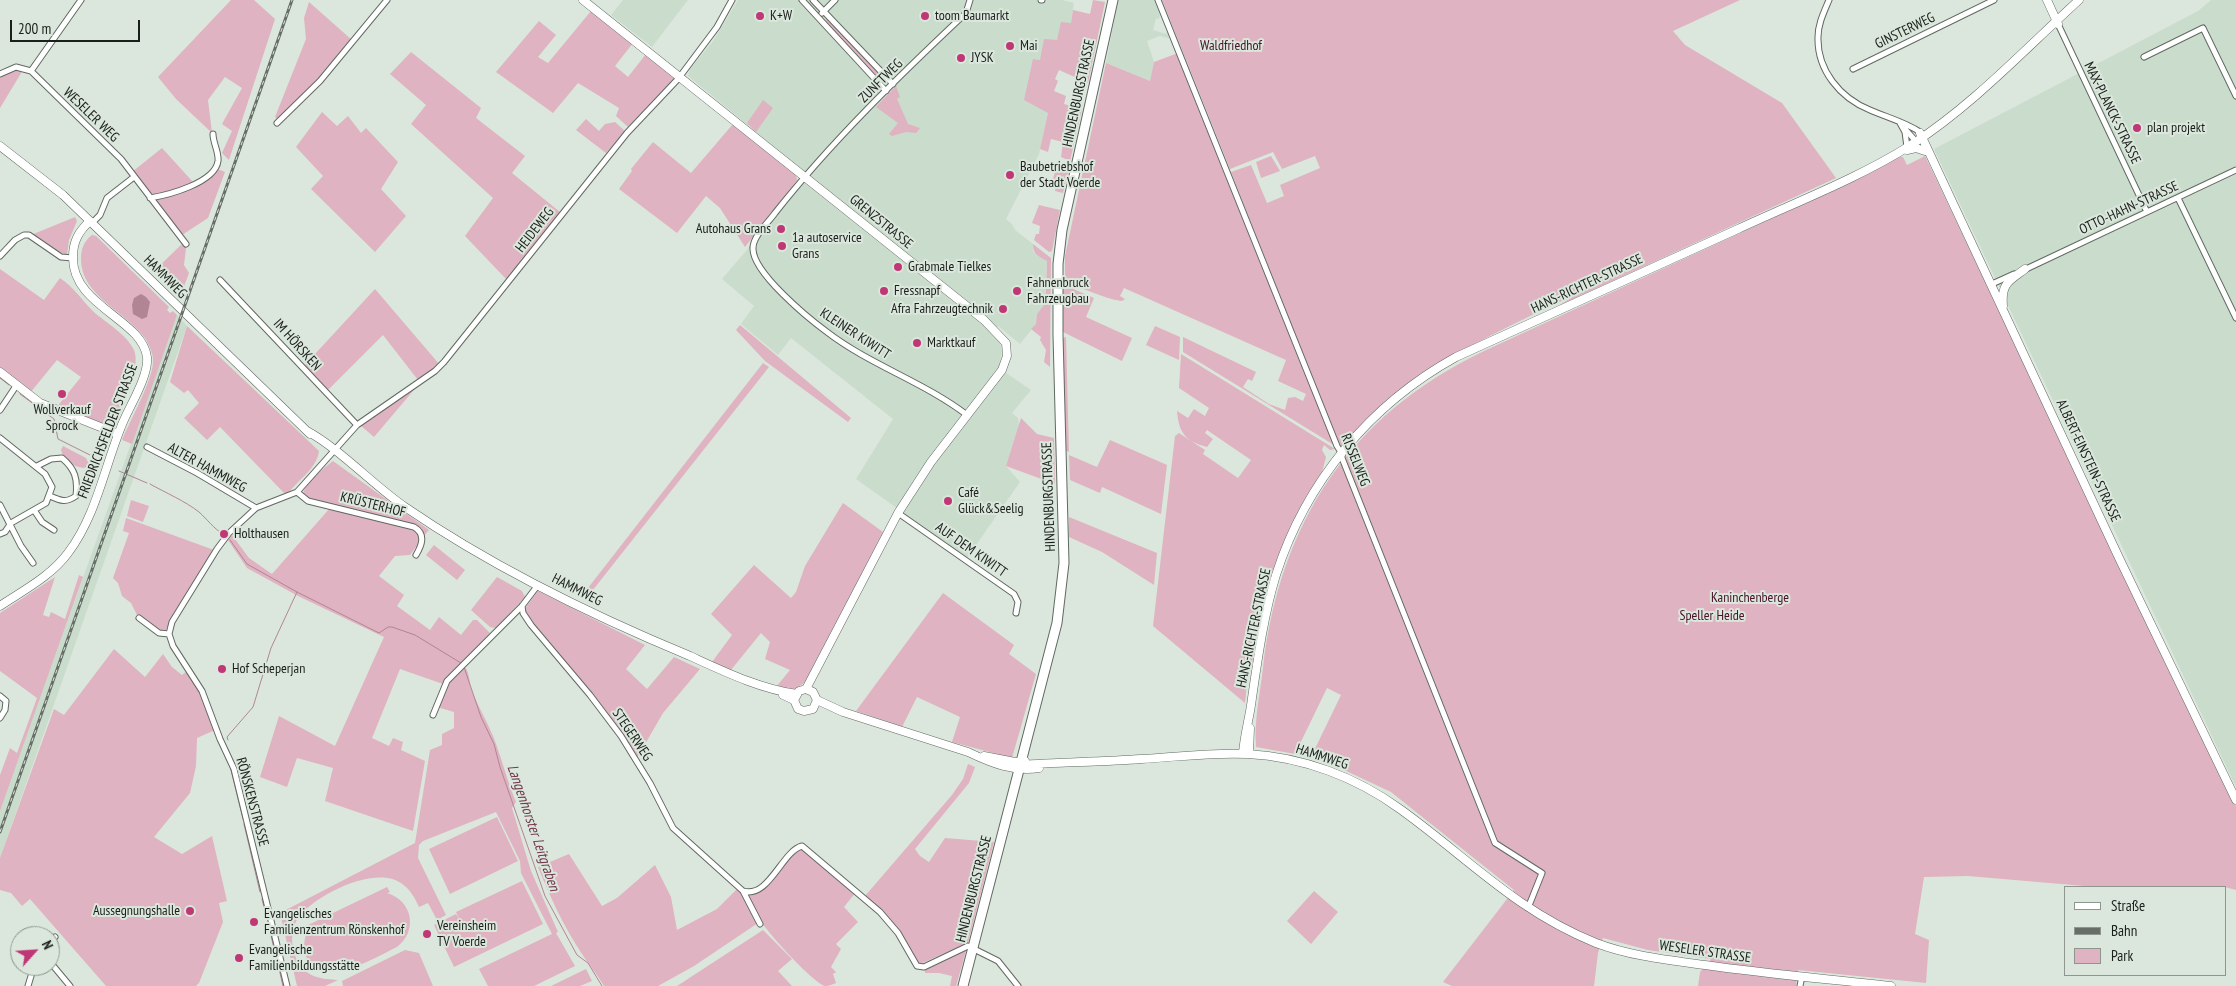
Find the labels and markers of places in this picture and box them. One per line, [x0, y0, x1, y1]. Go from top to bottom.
place label: K+W [770, 8, 792, 24]
place label: toom Baumarkt [935, 8, 1009, 24]
marker: K+W [754, 10, 766, 22]
marker: toom Baumarkt [919, 10, 931, 22]
place label: Mai [1020, 38, 1038, 54]
marker: Mai [1004, 40, 1016, 52]
place label: JYSK [971, 50, 994, 66]
marker: JYSK [955, 52, 967, 64]
place label: plan projekt [2147, 120, 2205, 136]
marker: plan projekt [2131, 122, 2143, 134]
place label: Baubetriebshof der Stadt Voerde [1020, 159, 1100, 192]
marker: Baubetriebshof der Stadt Voerde [1004, 169, 1016, 181]
place label: Autohaus Grans [696, 221, 771, 237]
marker: Autohaus Grans [775, 223, 787, 235]
place label: 1a autoservice Grans [792, 230, 862, 262]
marker: 1a autoservice Grans [776, 240, 788, 252]
place label: Grabmale Tielkes [908, 259, 991, 275]
marker: Grabmale Tielkes [892, 261, 904, 273]
place label: Fahnenbruck Fahrzeugbau [1027, 275, 1089, 308]
place label: Fressnapf [894, 283, 940, 299]
marker: Fressnapf [878, 285, 890, 297]
marker: Fahnenbruck Fahrzeugbau [1011, 285, 1023, 297]
place label: Afra Fahrzeugtechnik [891, 301, 993, 317]
marker: Afra Fahrzeugtechnik [997, 303, 1009, 315]
place label: Marktkauf [927, 335, 975, 351]
marker: Marktkauf [911, 337, 923, 349]
marker: Wollverkauf Sprock [56, 388, 68, 400]
place label: Wollverkauf Sprock [33, 402, 91, 434]
place label: Café Glück&Seelig [958, 485, 1024, 518]
marker: Café Glück&Seelig [942, 495, 954, 507]
place label: Holthausen [234, 526, 289, 542]
marker: Holthausen [218, 528, 230, 540]
place label: Hof Scheperjan [232, 661, 305, 677]
marker: Hof Scheperjan [216, 663, 228, 675]
place label: Aussegnungshalle [93, 903, 180, 919]
marker: Aussegnungshalle [184, 905, 196, 917]
place label: Evangelisches Familienzentrum Rönskenhof [264, 906, 404, 939]
marker: Evangelisches Familienzentrum Rönskenhof [248, 916, 260, 928]
place label: Vereinsheim TV Voerde [437, 918, 496, 950]
marker: Vereinsheim TV Voerde [421, 928, 433, 940]
place label: Evangelische Familienbildungsstätte [249, 942, 360, 974]
marker: Evangelische Familienbildungsstätte [233, 952, 245, 964]

